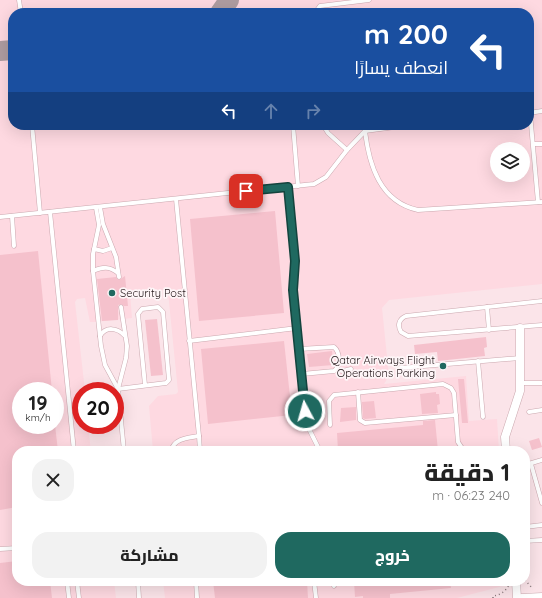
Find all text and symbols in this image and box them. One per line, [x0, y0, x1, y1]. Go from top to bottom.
text: 200 m [364, 16, 448, 51]
icon: left [462, 24, 514, 76]
text: انعطف يسارًا [354, 56, 448, 79]
icon: left [218, 100, 240, 122]
icon: ahead [260, 100, 282, 122]
icon: right [302, 100, 324, 122]
map controls [490, 142, 530, 182]
button: layers [490, 142, 530, 182]
pin [229, 174, 263, 208]
icon: arrive [235, 180, 257, 202]
place label: Security Post [120, 286, 186, 300]
marker: Security Post [107, 288, 117, 298]
place label: Qatar Airways Flight Operations Parking [331, 353, 435, 380]
marker: Qatar Airways Flight Operations Parking [438, 361, 448, 371]
speed limit sign: 20 [72, 382, 124, 434]
text: 19 [28, 390, 48, 415]
position arrow [284, 390, 326, 432]
text: km/h [25, 411, 51, 424]
text: 1 دقيقة [424, 457, 510, 487]
button: close [32, 459, 74, 501]
text: 240 m · 06:23 [432, 487, 510, 503]
button: مشاركة [32, 532, 267, 578]
button: خروج [275, 532, 510, 578]

